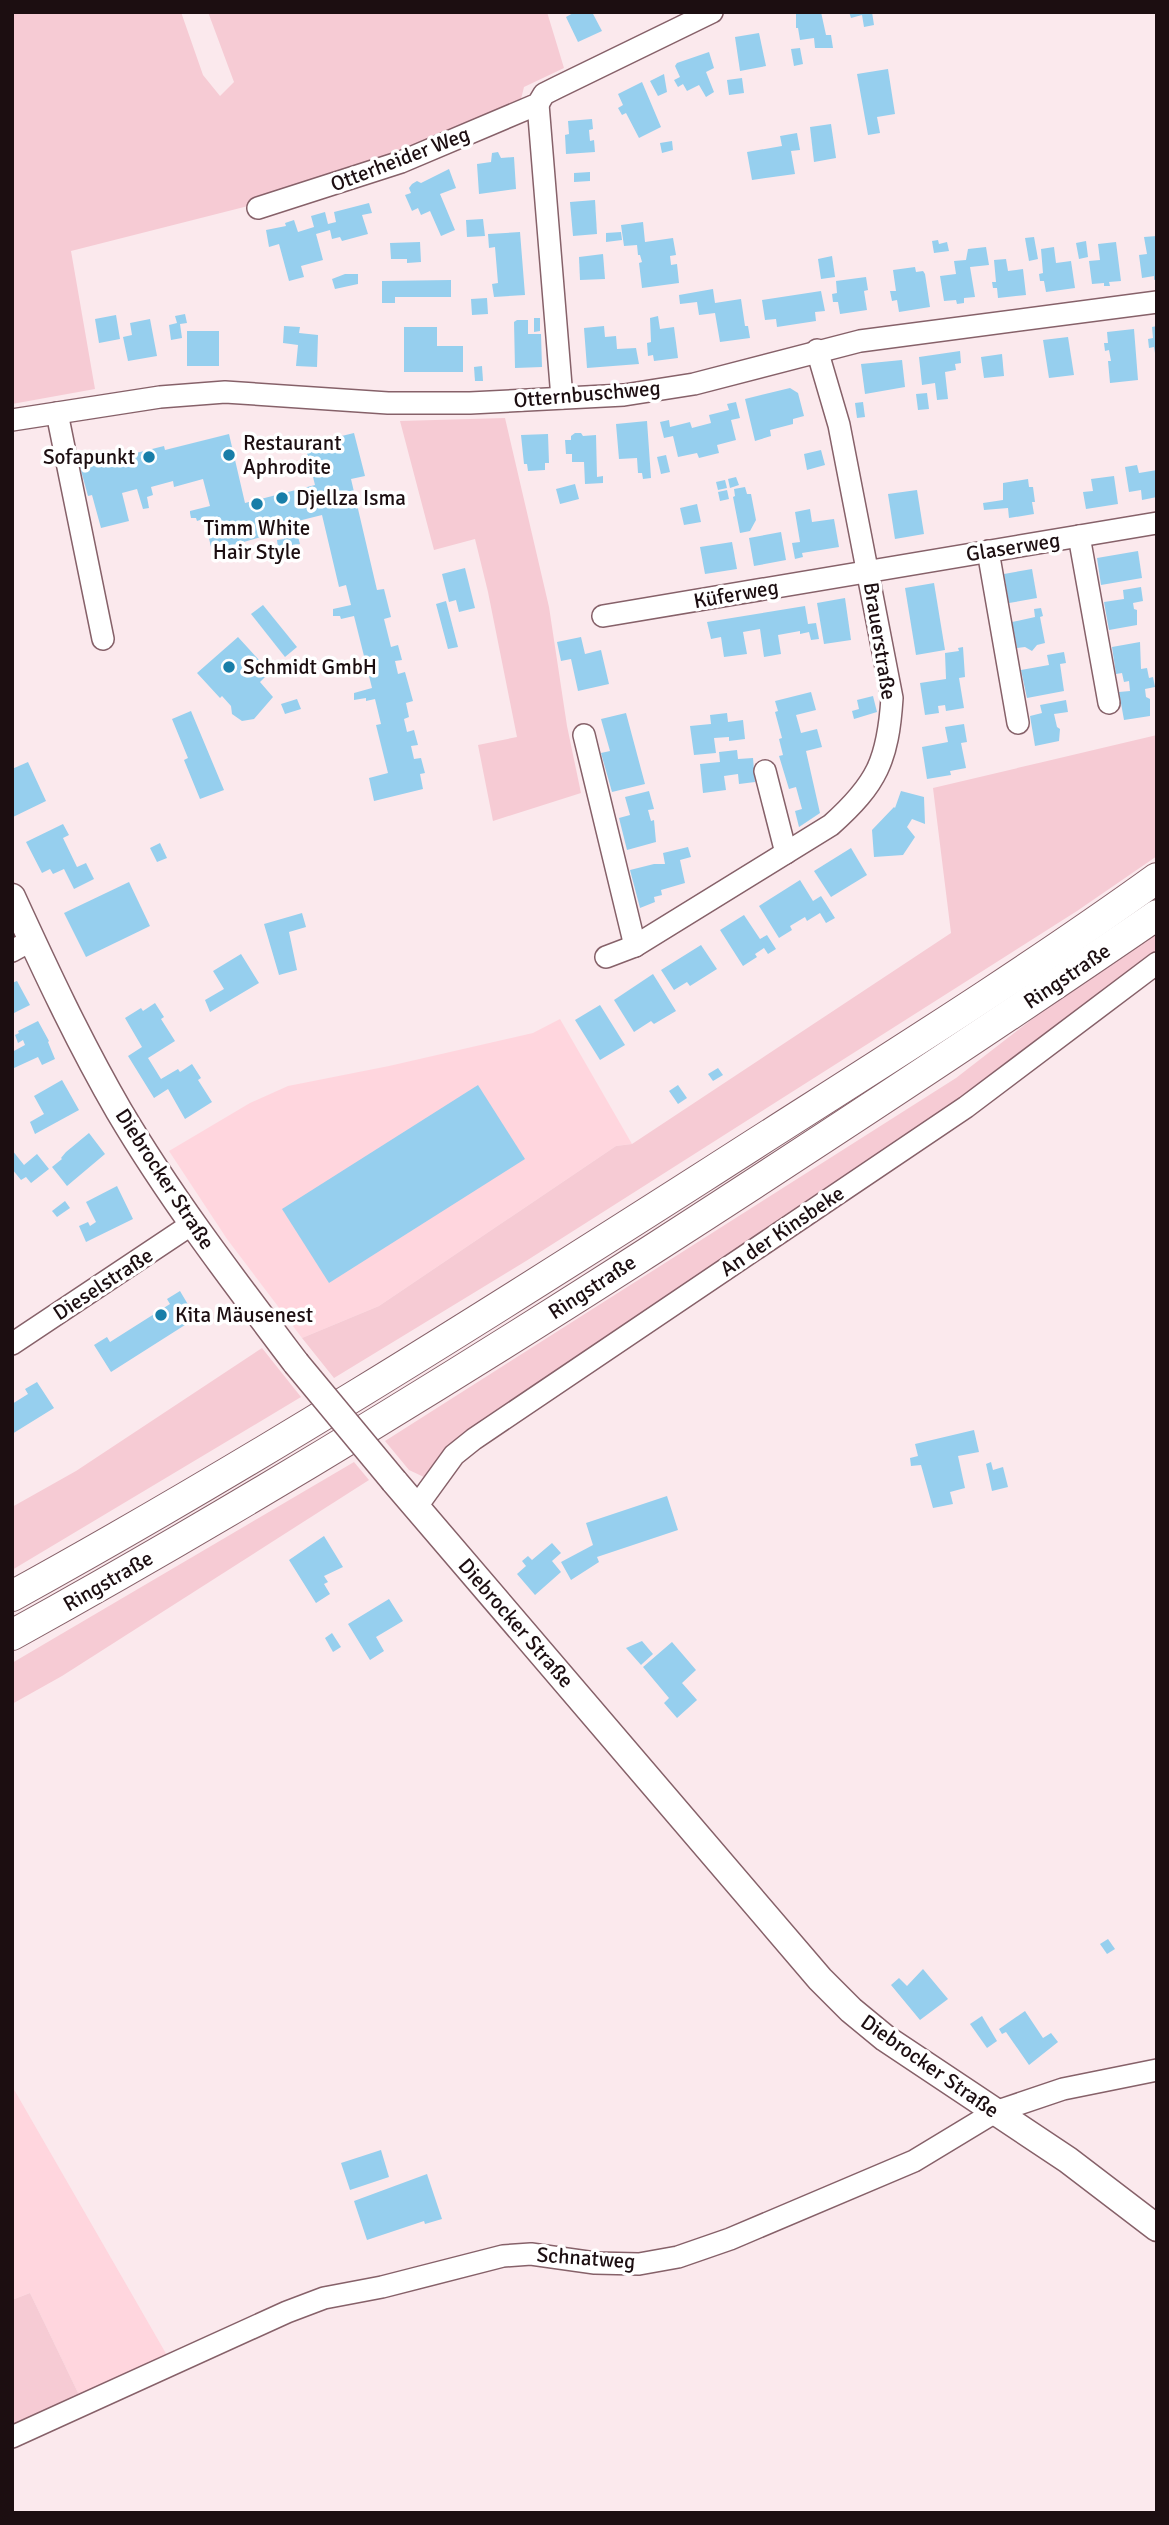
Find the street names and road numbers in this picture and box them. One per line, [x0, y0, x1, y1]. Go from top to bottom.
street label: Otterheider Weg [327, 121, 473, 197]
street label: Otternbuschweg [513, 375, 661, 413]
street label: Glaserweg [964, 527, 1062, 567]
street label: Küferweg [692, 574, 780, 614]
street label: Brauerstraße [858, 580, 902, 702]
street label: Ringstraße [1019, 937, 1115, 1015]
street label: Diebrocker Straße [110, 1104, 220, 1254]
street label: An der Kinsbeke [715, 1180, 849, 1282]
street label: Dieselstraße [48, 1242, 158, 1326]
street label: Ringstraße [543, 1249, 641, 1325]
street label: Ringstraße [59, 1545, 157, 1617]
street label: Diebrocker Straße [453, 1553, 579, 1693]
street label: Diebrocker Straße [856, 2009, 1004, 2123]
street label: Schnatweg [536, 2242, 636, 2274]

